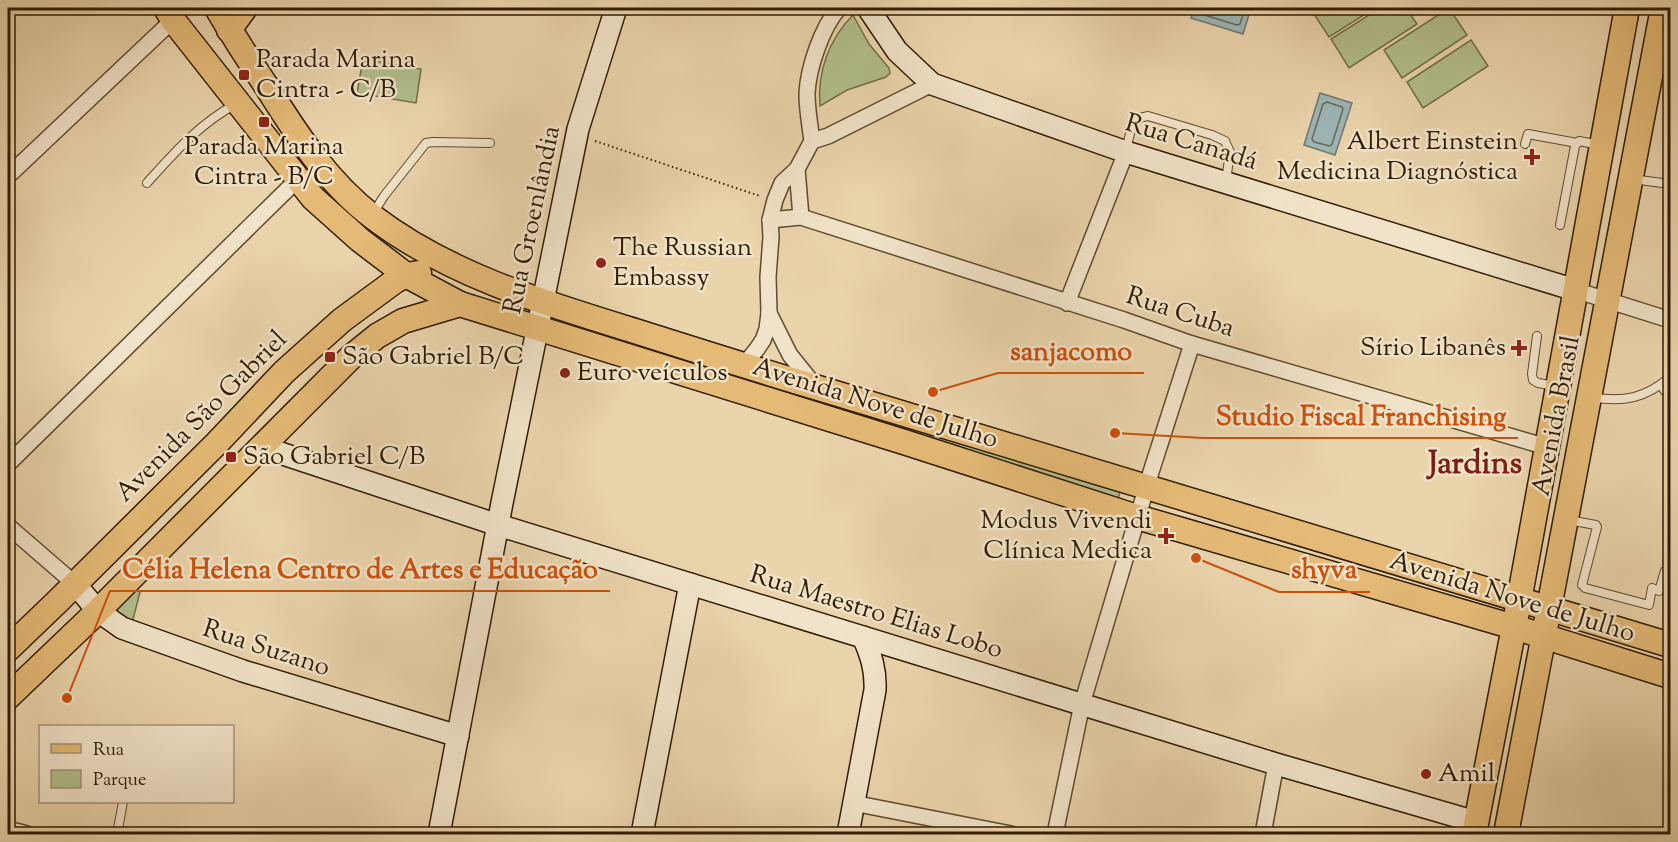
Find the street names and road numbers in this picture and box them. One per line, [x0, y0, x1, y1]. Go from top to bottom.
street label: Rua Canadá [1120, 105, 1262, 181]
street label: Rua Groenlândia [495, 122, 571, 318]
street label: Rua Cuba [1121, 278, 1239, 348]
street label: Avenida São Gabriel [108, 323, 296, 511]
street label: Avenida Brasil [1523, 333, 1591, 499]
street label: Avenida Nove de Julho [748, 349, 1002, 459]
street label: Avenida Nove de Julho [1385, 543, 1639, 653]
street label: Rua Maestro Elias Lobo [745, 557, 1007, 669]
street label: Rua Suzano [197, 611, 335, 687]

